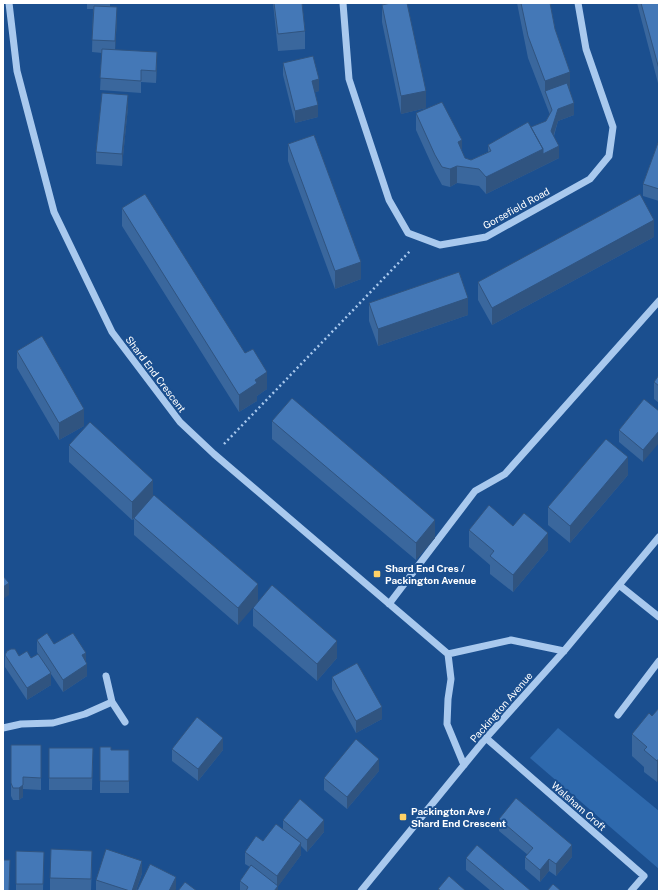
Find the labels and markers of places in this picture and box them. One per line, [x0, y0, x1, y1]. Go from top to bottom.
place label: Shard End Cres / Packington Avenue [385, 562, 477, 586]
marker: Shard End Cres / Packington Avenue [372, 569, 382, 579]
place label: Packington Ave / Shard End Crescent [411, 805, 506, 829]
marker: Packington Ave / Shard End Crescent [398, 812, 408, 822]

